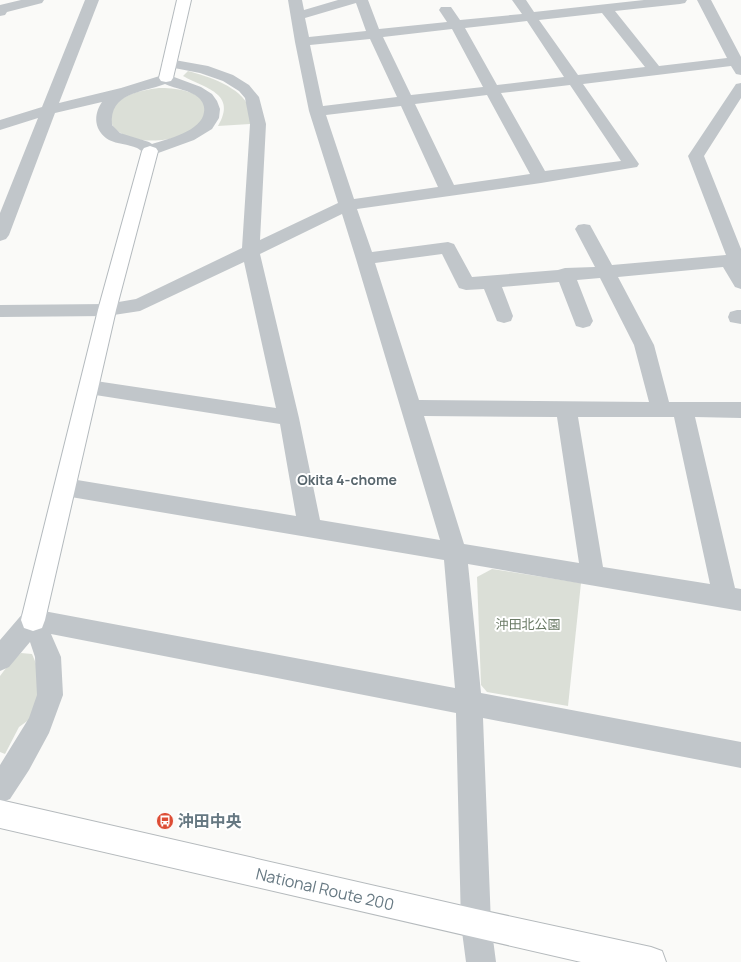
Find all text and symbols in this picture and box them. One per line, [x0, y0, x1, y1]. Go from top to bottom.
district label: Okita 4-chome [297, 470, 397, 489]
park label: 沖田北公園 [495, 615, 561, 633]
place label: 沖田中央 [178, 810, 242, 832]
bus stop icon: 沖田中央 [155, 811, 175, 831]
street label: National Route 200 [254, 862, 396, 916]

